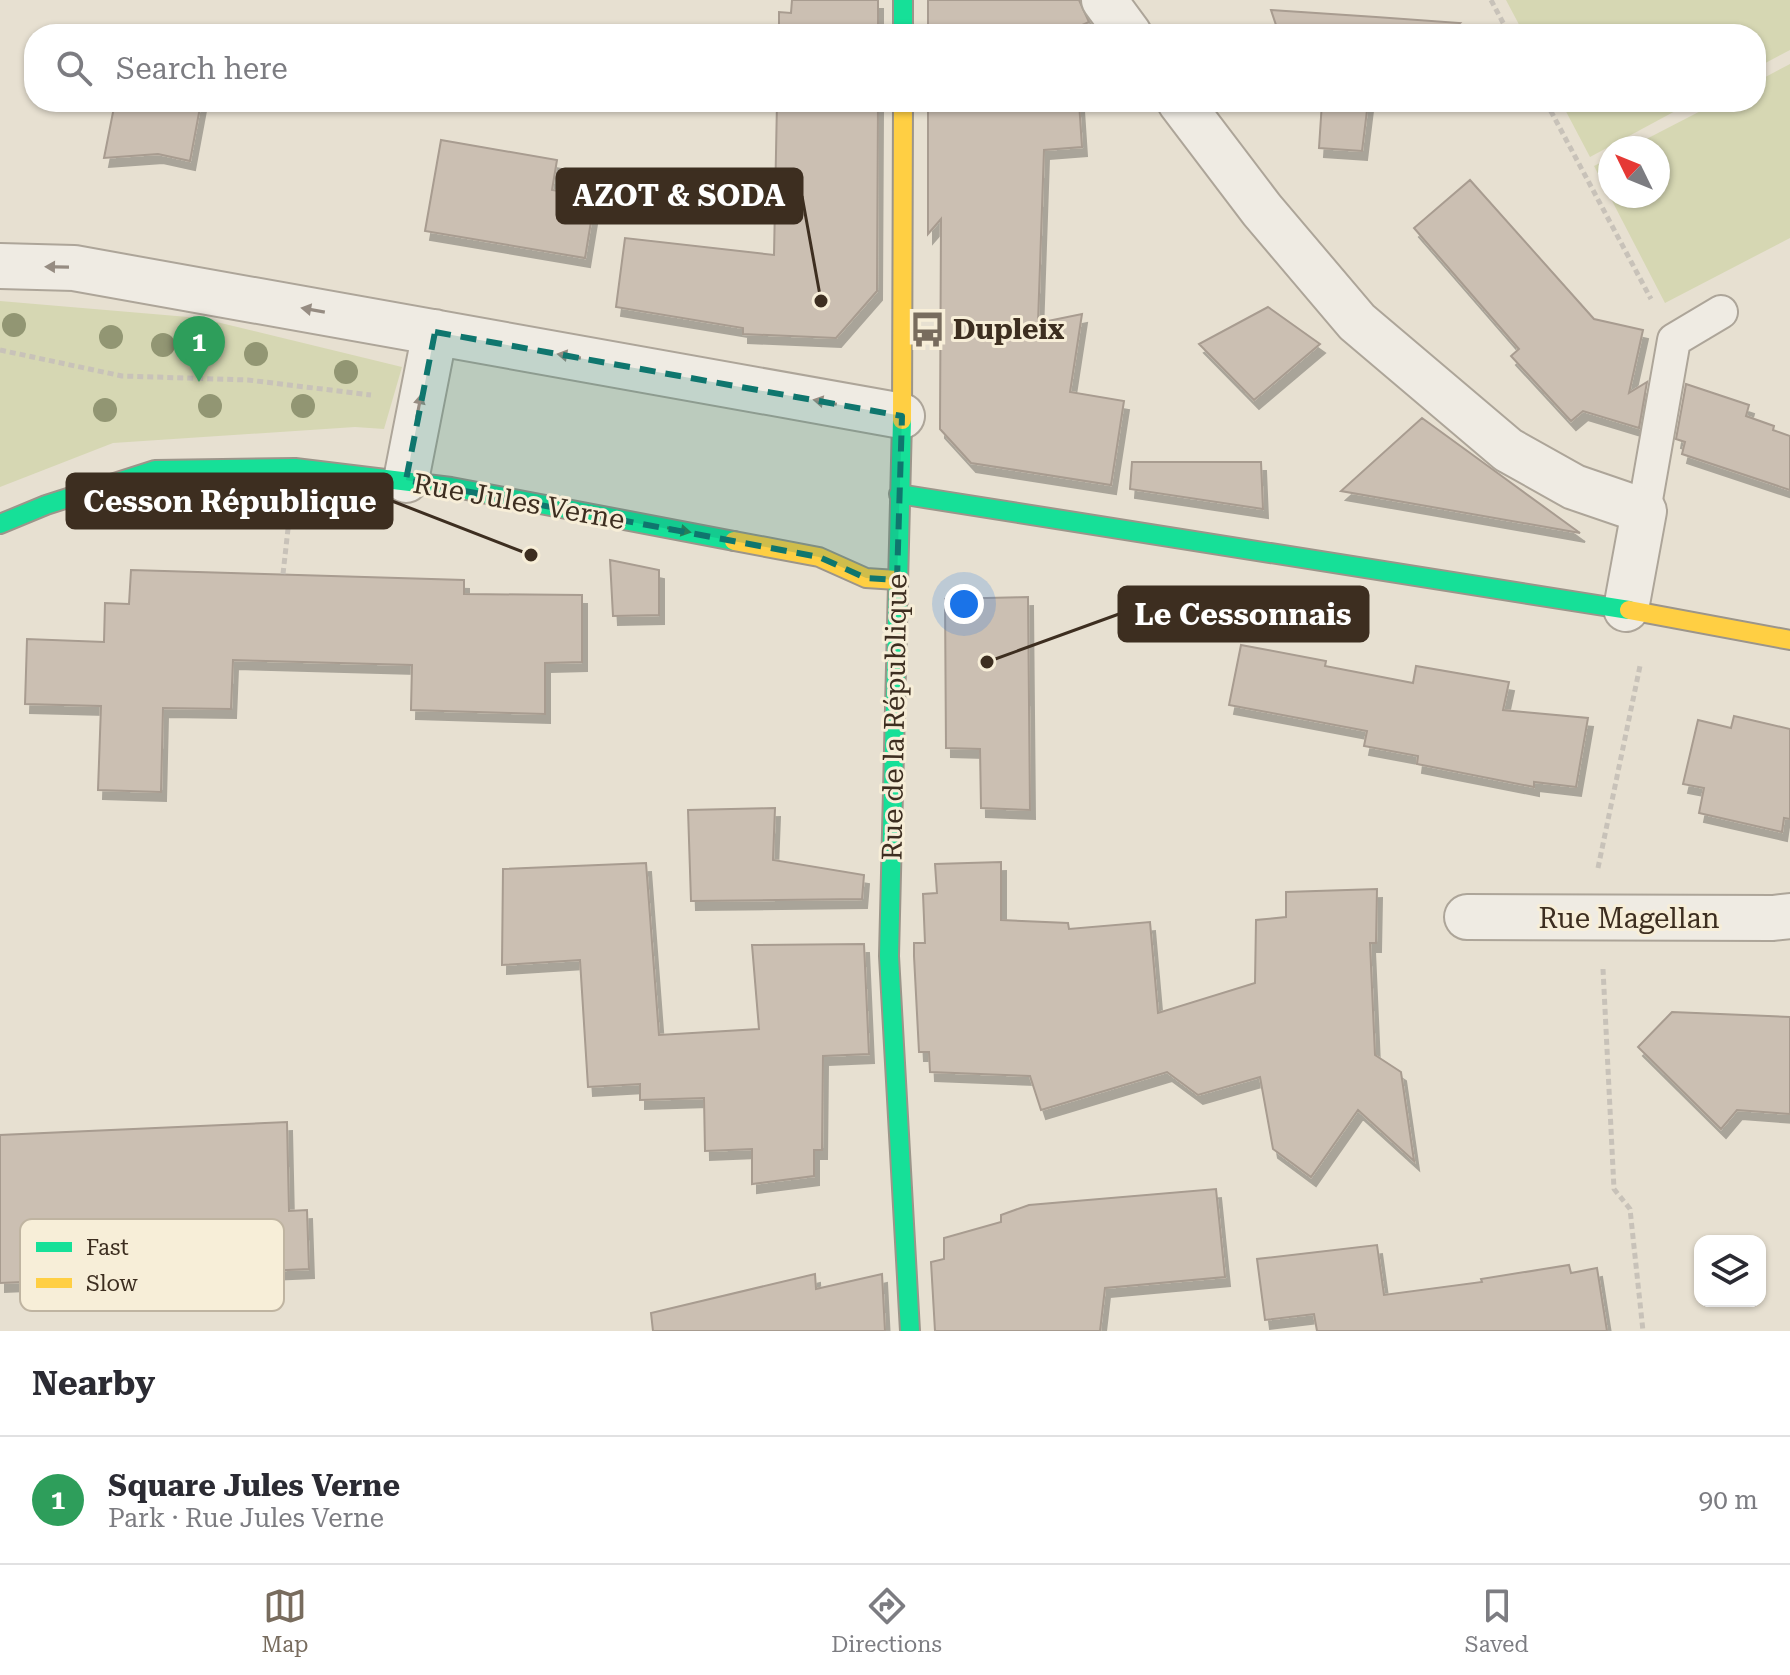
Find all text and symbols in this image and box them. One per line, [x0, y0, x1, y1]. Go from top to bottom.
search box [24, 24, 1766, 112]
icon: search [52, 46, 96, 90]
text: Search here [116, 51, 288, 86]
north arrow [1598, 136, 1670, 208]
callout: AZOT & SODA [557, 169, 802, 223]
text: AZOT & SODA [573, 178, 786, 213]
one-way arrow [44, 261, 69, 274]
one-way arrow [300, 304, 325, 316]
bus stop icon: Dupleix [908, 310, 946, 348]
place label: Dupleix [953, 313, 1065, 346]
pin: 1 [173, 316, 225, 382]
one-way arrow [556, 350, 581, 362]
one-way arrow [414, 393, 426, 418]
one-way arrow [812, 396, 837, 408]
street label: Rue Jules Verne [410, 467, 627, 536]
callout: Cesson République [67, 474, 392, 528]
text: Cesson République [83, 484, 377, 519]
one-way arrow [667, 525, 692, 537]
street label: Rue de la République [876, 573, 913, 861]
your location [944, 584, 984, 624]
callout: Le Cessonnais [1119, 587, 1368, 641]
text: Le Cessonnais [1134, 597, 1352, 632]
street label: Rue Magellan [1538, 902, 1720, 935]
legend [20, 1219, 284, 1311]
text: Fast [86, 1235, 129, 1260]
map controls [1694, 1235, 1766, 1307]
button: layers [1694, 1235, 1766, 1307]
text: Slow [86, 1271, 139, 1296]
text: Nearby [32, 1363, 155, 1403]
text: Square Jules Verne [108, 1468, 400, 1503]
text: 1 [51, 1485, 65, 1515]
text: 90 m [1699, 1485, 1758, 1515]
text: Park · Rue Jules Verne [108, 1503, 384, 1533]
tab: Map [261, 1584, 308, 1657]
tab: Directions [831, 1584, 942, 1657]
tab: Saved [1465, 1584, 1529, 1657]

